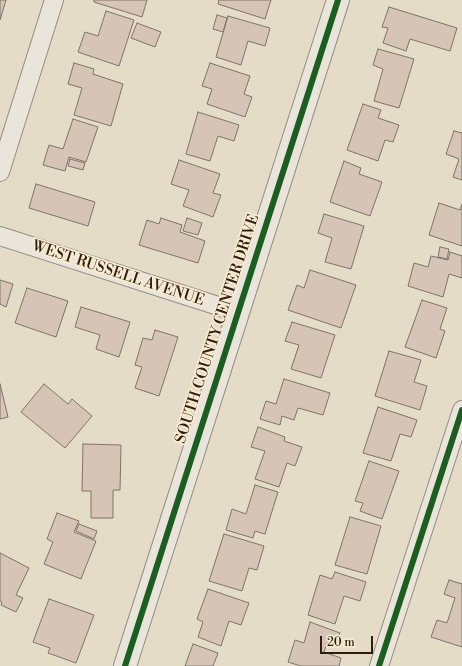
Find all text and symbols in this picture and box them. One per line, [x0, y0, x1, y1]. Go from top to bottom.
street label: SOUTH COUNTY CENTER DRIVE [172, 212, 264, 446]
street label: WEST RUSSELL AVENUE [30, 238, 206, 310]
scale bar [322, 628, 375, 654]
text: 20 m [327, 635, 355, 650]

